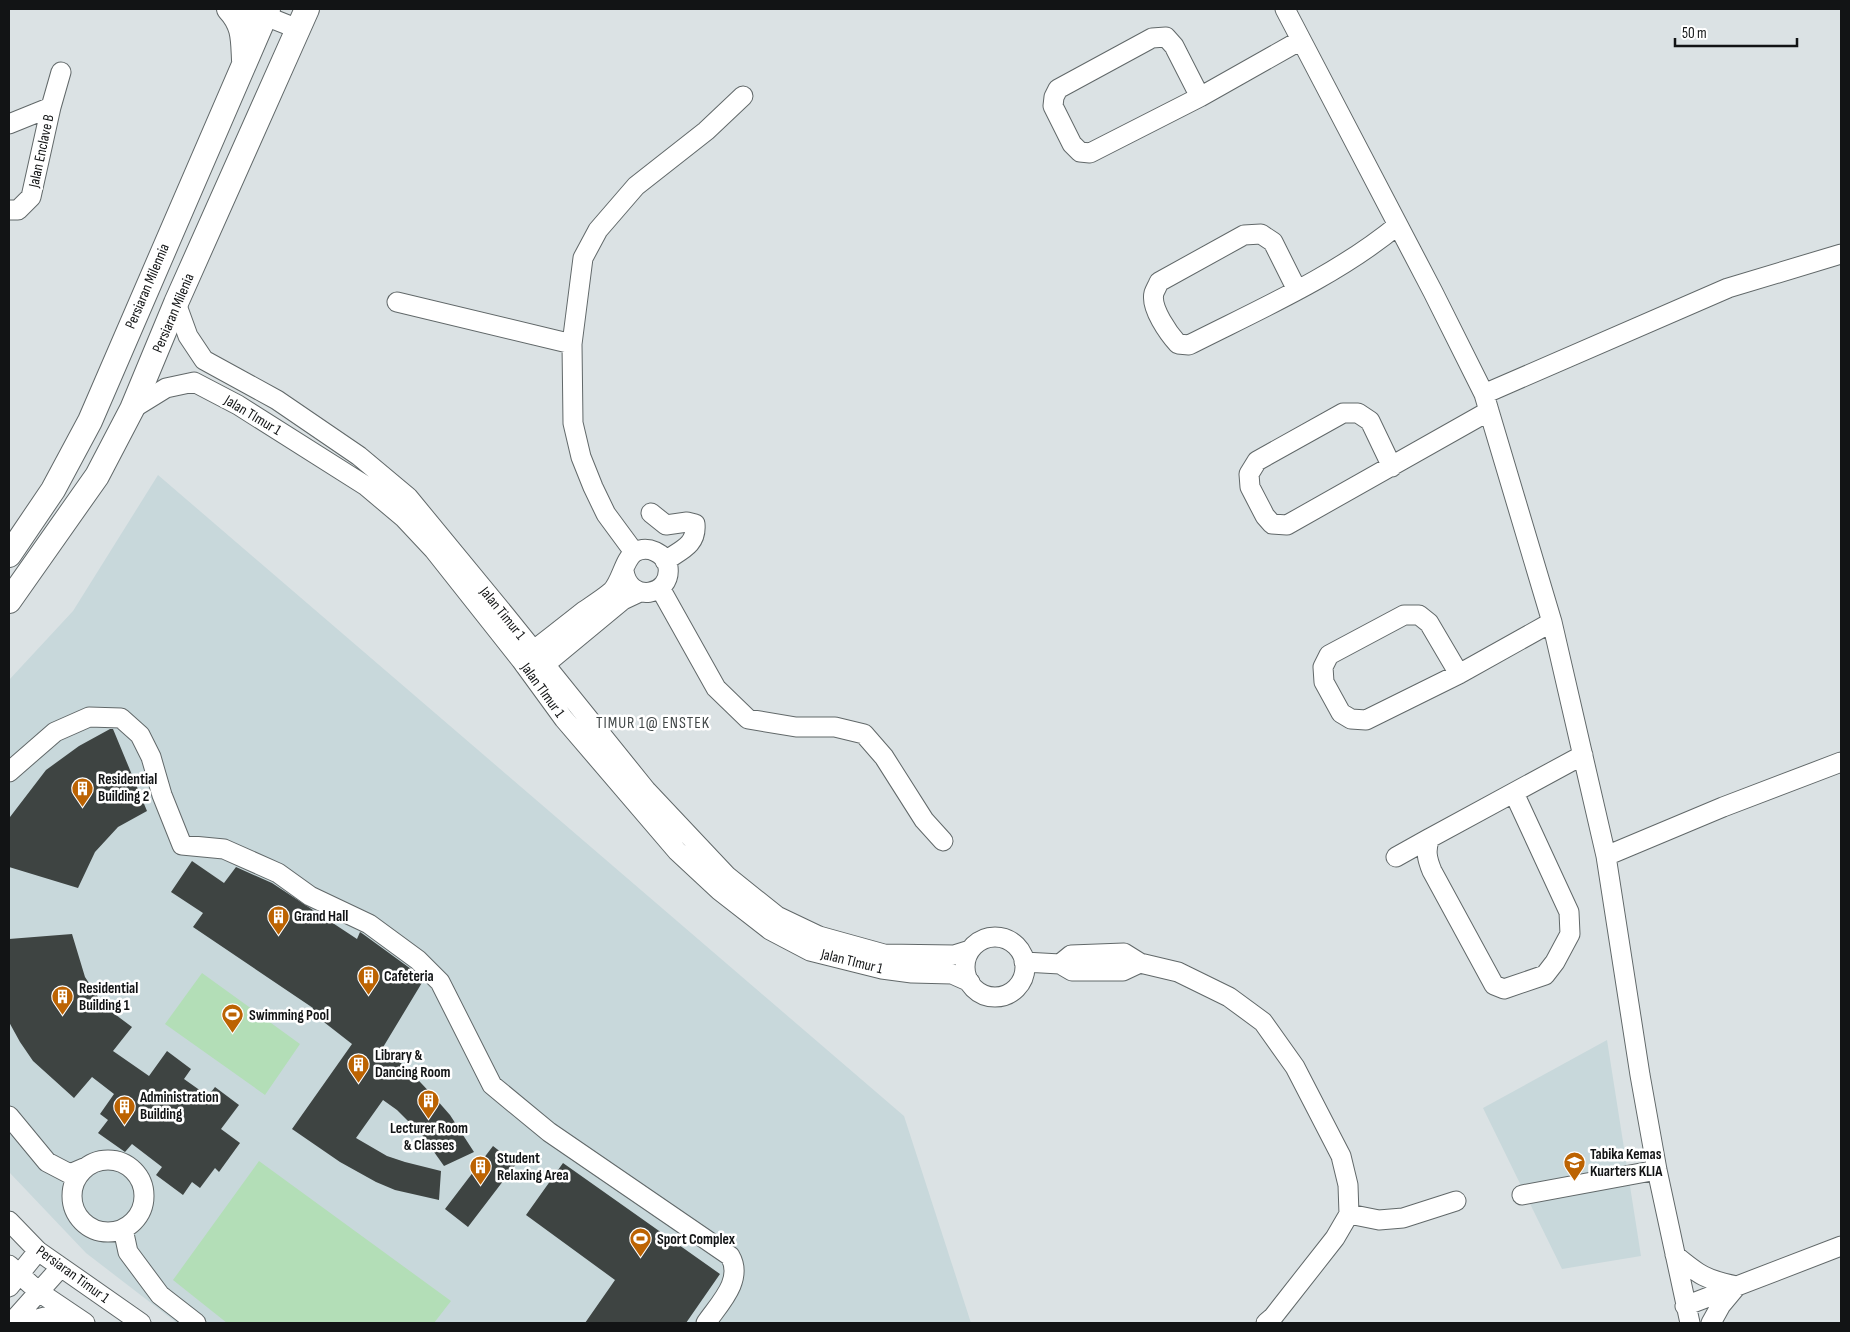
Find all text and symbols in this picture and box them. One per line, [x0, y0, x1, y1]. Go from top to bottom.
scale bar [1675, 15, 1798, 47]
text: 50 m [1682, 24, 1707, 43]
street label: Jalan Enclave B [24, 113, 59, 190]
street label: Persiaran Milennia [121, 240, 174, 332]
street label: Persiaran Milenia [148, 270, 199, 356]
street label: Jalan TImur 1 [220, 390, 285, 440]
street label: Jalan Timur 1 [475, 582, 530, 644]
street label: Jalan TImur 1 [516, 658, 569, 722]
district label: TIMUR 1@ ENSTEK [596, 714, 710, 733]
place label: Residential Building 2 [98, 770, 157, 806]
building icon: Residential Building 2 [70, 776, 94, 807]
building icon: Grand Hall [266, 904, 290, 935]
place label: Grand Hall [294, 907, 348, 926]
street label: Jalan TImur 1 [818, 944, 886, 979]
building icon: Cafeteria [356, 964, 380, 995]
place label: Cafeteria [384, 967, 434, 986]
place label: Residential Building 1 [79, 979, 138, 1015]
building icon: Residential Building 1 [51, 985, 75, 1016]
sports icon: Swimming Pool [221, 1003, 245, 1034]
place label: Swimming Pool [249, 1006, 329, 1025]
place label: Library & Dancing Room [375, 1046, 450, 1082]
building icon: Library & Dancing Room [347, 1052, 371, 1083]
place label: Administration Building [139, 1088, 219, 1124]
building icon: Lecturer Room & Classes [417, 1088, 441, 1119]
building icon: Administration Building [112, 1094, 136, 1125]
place label: Lecturer Room & Classes [390, 1119, 468, 1155]
place label: Tabika Kemas Kuarters KLIA [1590, 1145, 1663, 1181]
place label: Student Relaxing Area [497, 1149, 569, 1185]
school or university icon: Tabika Kemas Kuarters KLIA [1562, 1151, 1586, 1182]
building icon: Student Relaxing Area [469, 1155, 493, 1186]
sports icon: Sport Complex [629, 1227, 653, 1258]
place label: Sport Complex [657, 1230, 736, 1249]
street label: Persiaran Timur 1 [32, 1242, 114, 1308]

